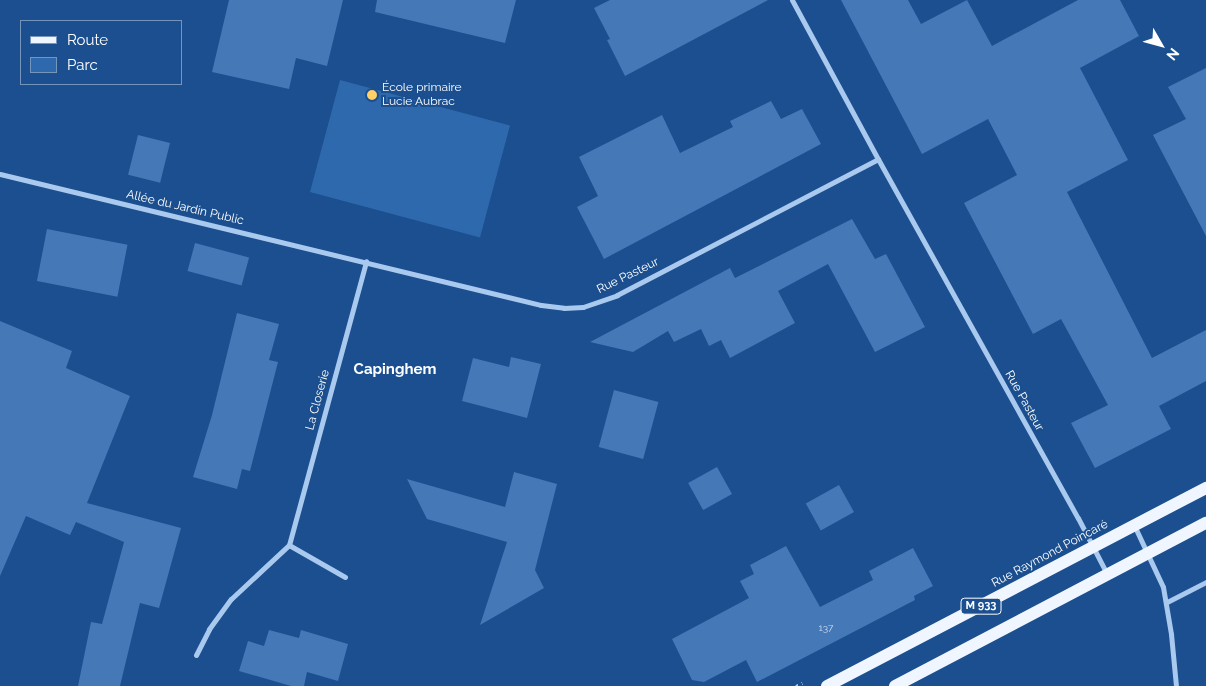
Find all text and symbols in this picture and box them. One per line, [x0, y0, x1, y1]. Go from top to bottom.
legend [20, 20, 182, 85]
north arrow [1136, 20, 1186, 70]
text: Route [67, 31, 108, 49]
text: N [1163, 45, 1182, 63]
text: Parc [67, 56, 98, 74]
place label: École primaire Lucie Aubrac [382, 81, 462, 109]
marker: École primaire Lucie Aubrac [366, 89, 378, 101]
street label: Allée du Jardin Public [125, 187, 245, 229]
street label: Rue Pasteur [595, 255, 661, 297]
district label: Capinghem [354, 361, 436, 379]
street label: La Closerie [303, 368, 333, 432]
street label: Rue Pasteur [1001, 368, 1047, 434]
street label: Rue Raymond Poincaré [989, 517, 1111, 591]
road number: M 933 [960, 598, 1002, 614]
house number: 137 [819, 622, 833, 634]

